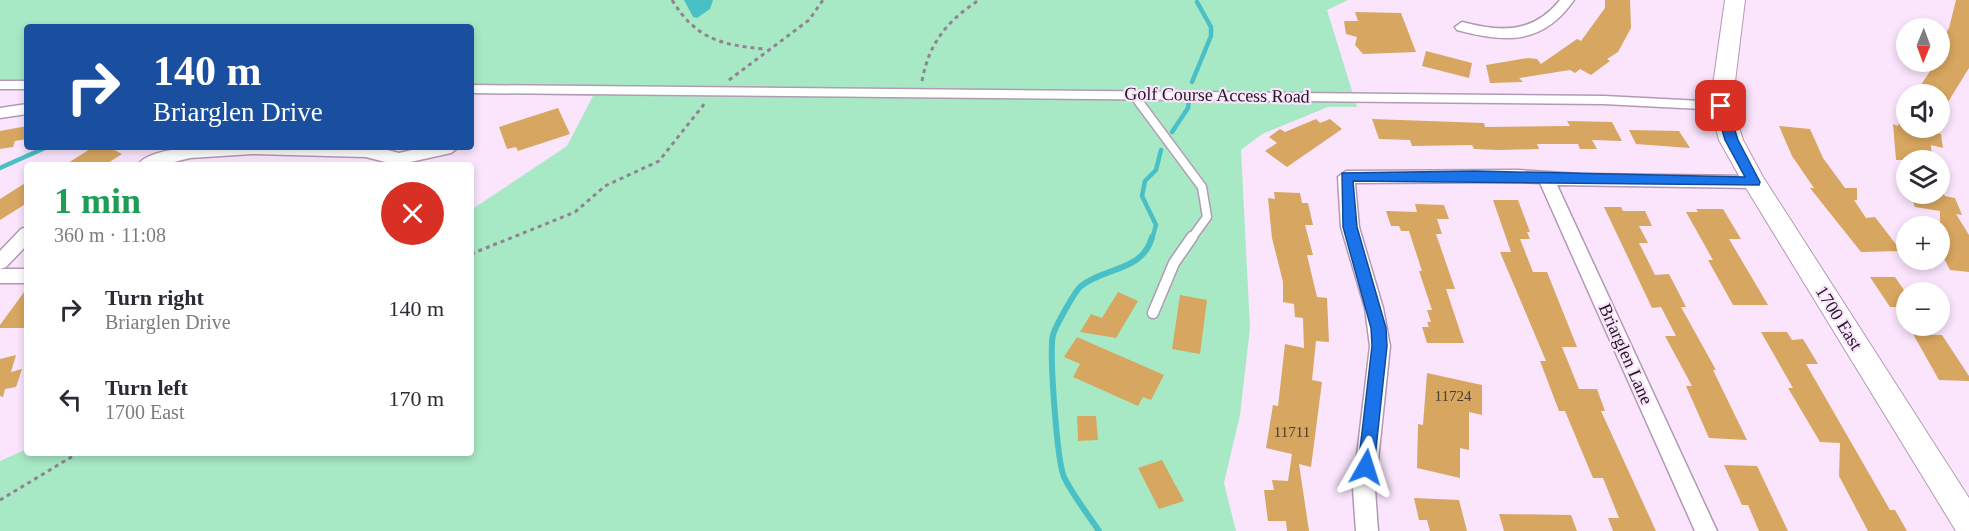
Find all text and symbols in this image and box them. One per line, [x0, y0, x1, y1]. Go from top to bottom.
north arrow [1896, 18, 1950, 72]
map controls [1896, 18, 1950, 336]
icon: right [54, 48, 132, 126]
text: 140 m [153, 48, 262, 94]
pin [1695, 80, 1746, 131]
street label: Golf Course Access Road [1124, 83, 1310, 107]
button: sound [1896, 84, 1950, 138]
icon: arrive [1704, 89, 1737, 122]
text: Briarglen Drive [153, 97, 323, 127]
button: layers [1896, 150, 1950, 204]
text: 1 min [54, 181, 141, 221]
button: close [381, 182, 444, 245]
button: + [1896, 216, 1950, 270]
text: 360 m · 11:08 [54, 224, 166, 246]
street label: 1700 East [1812, 282, 1866, 354]
button: − [1896, 282, 1950, 336]
text: Turn right [105, 285, 204, 310]
icon: right [54, 293, 87, 326]
text: 140 m [388, 296, 444, 321]
street label: Briarglen Lane [1595, 301, 1657, 407]
text: Briarglen Drive [105, 311, 231, 333]
text: Turn left [105, 375, 188, 400]
icon: left [54, 383, 87, 416]
text: 170 m [388, 386, 444, 411]
house number: 11724 [1435, 388, 1472, 404]
text: 1700 East [105, 401, 184, 423]
house number: 11711 [1274, 424, 1310, 440]
position arrow [1334, 435, 1398, 499]

